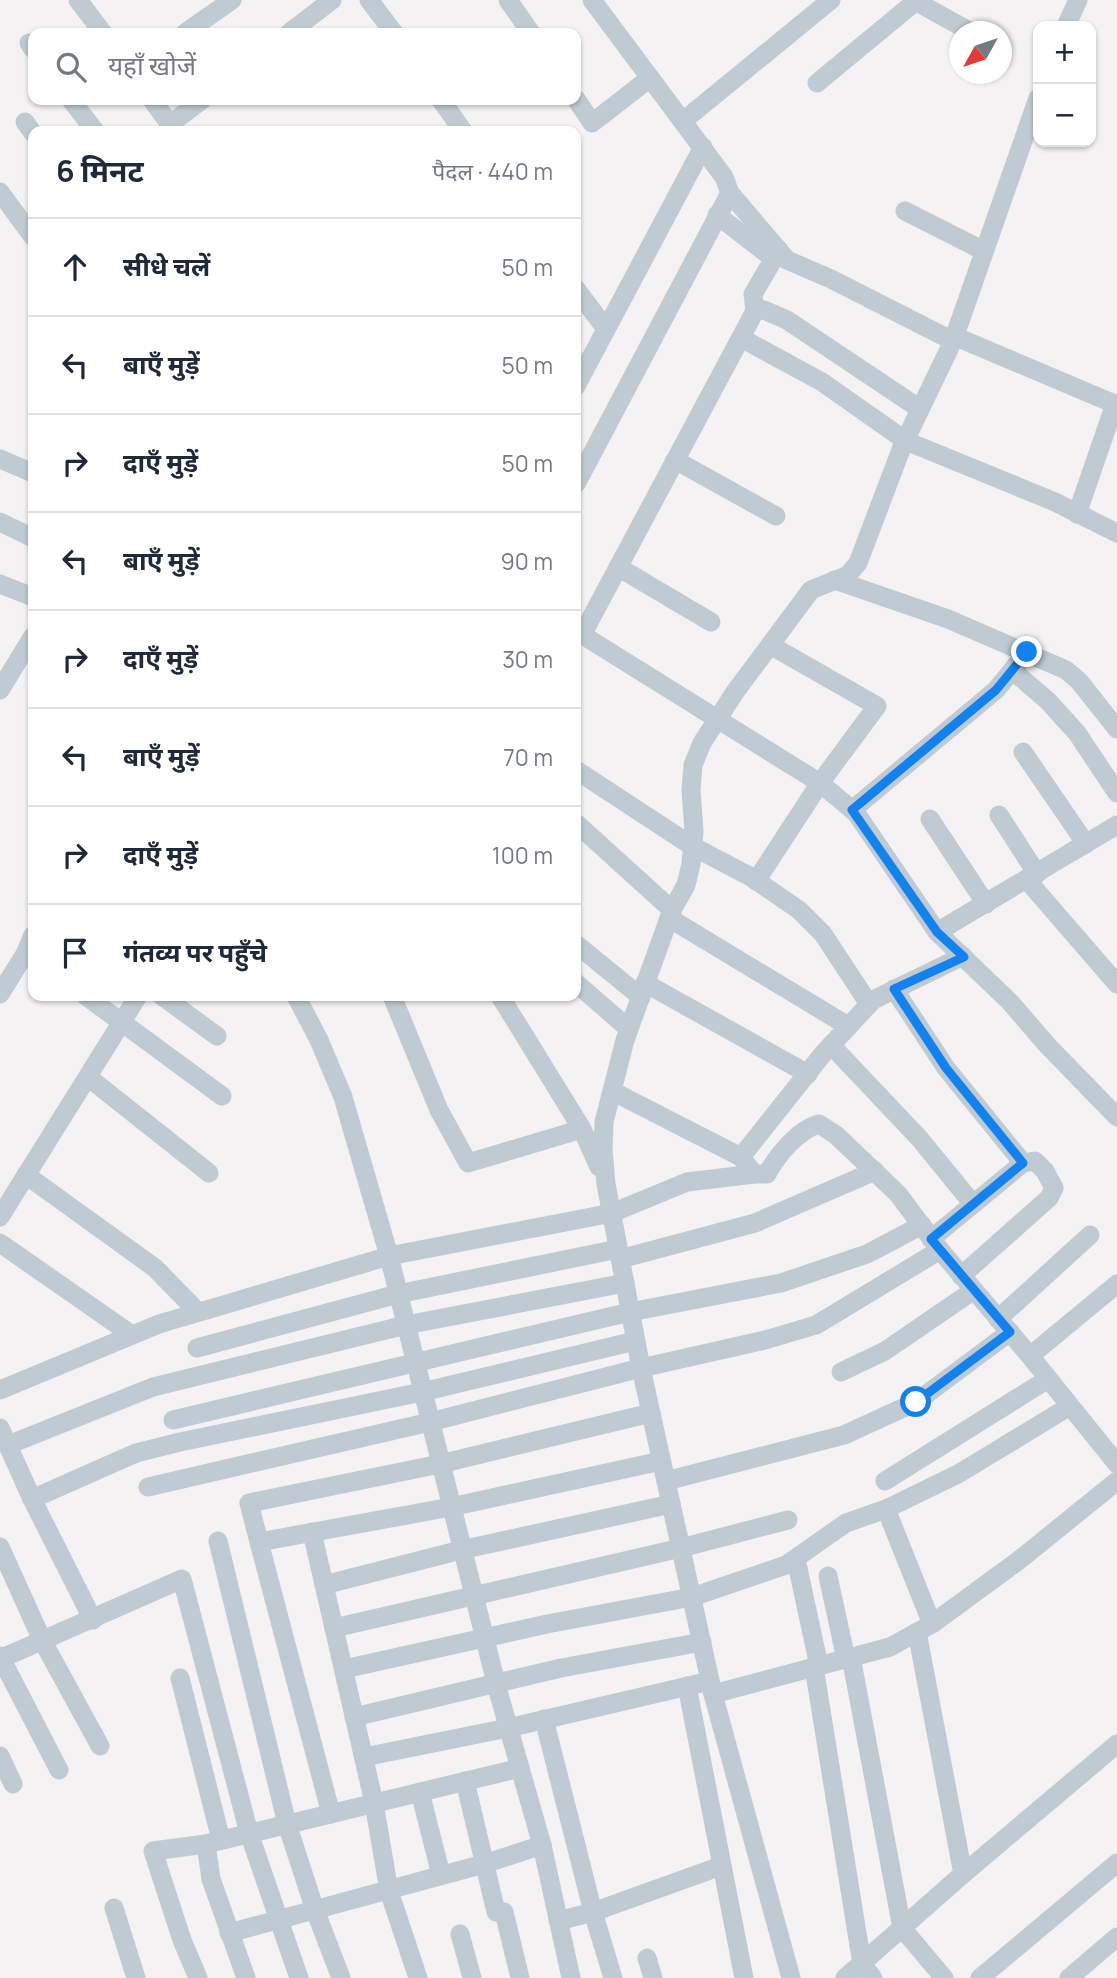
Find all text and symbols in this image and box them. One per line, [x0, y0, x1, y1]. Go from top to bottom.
north arrow [949, 21, 1012, 84]
map controls [1033, 21, 1096, 147]
button: + [1033, 21, 1096, 84]
search box [28, 28, 581, 105]
text: यहाँ खोजें [108, 47, 196, 83]
icon: search [52, 48, 90, 86]
button: − [1033, 84, 1096, 147]
text: 6 मिनट [56, 150, 144, 191]
text: पैदल · 440 m [432, 155, 553, 187]
icon: ahead [56, 248, 94, 286]
text: सीधे चलें [123, 248, 210, 284]
text: 50 m [502, 251, 553, 283]
icon: left [56, 346, 94, 384]
text: बाएँ मुड़ें [123, 346, 200, 382]
text: 50 m [502, 349, 553, 381]
icon: right [56, 444, 94, 482]
text: दाएँ मुड़ें [123, 444, 198, 480]
text: 50 m [502, 447, 553, 479]
icon: left [56, 542, 94, 580]
text: बाएँ मुड़ें [123, 542, 200, 578]
text: 90 m [501, 545, 553, 577]
route end [1011, 636, 1042, 667]
icon: right [56, 640, 94, 678]
text: दाएँ मुड़ें [123, 640, 198, 676]
text: 30 m [502, 643, 553, 675]
icon: left [56, 738, 94, 776]
text: बाएँ मुड़ें [123, 738, 200, 774]
text: 70 m [503, 741, 553, 773]
icon: right [56, 836, 94, 874]
text: दाएँ मुड़ें [123, 836, 198, 872]
text: 100 m [492, 839, 553, 871]
icon: arrive [56, 934, 94, 972]
text: गंतव्य पर पहुँचे [123, 934, 267, 970]
route start [900, 1386, 931, 1417]

